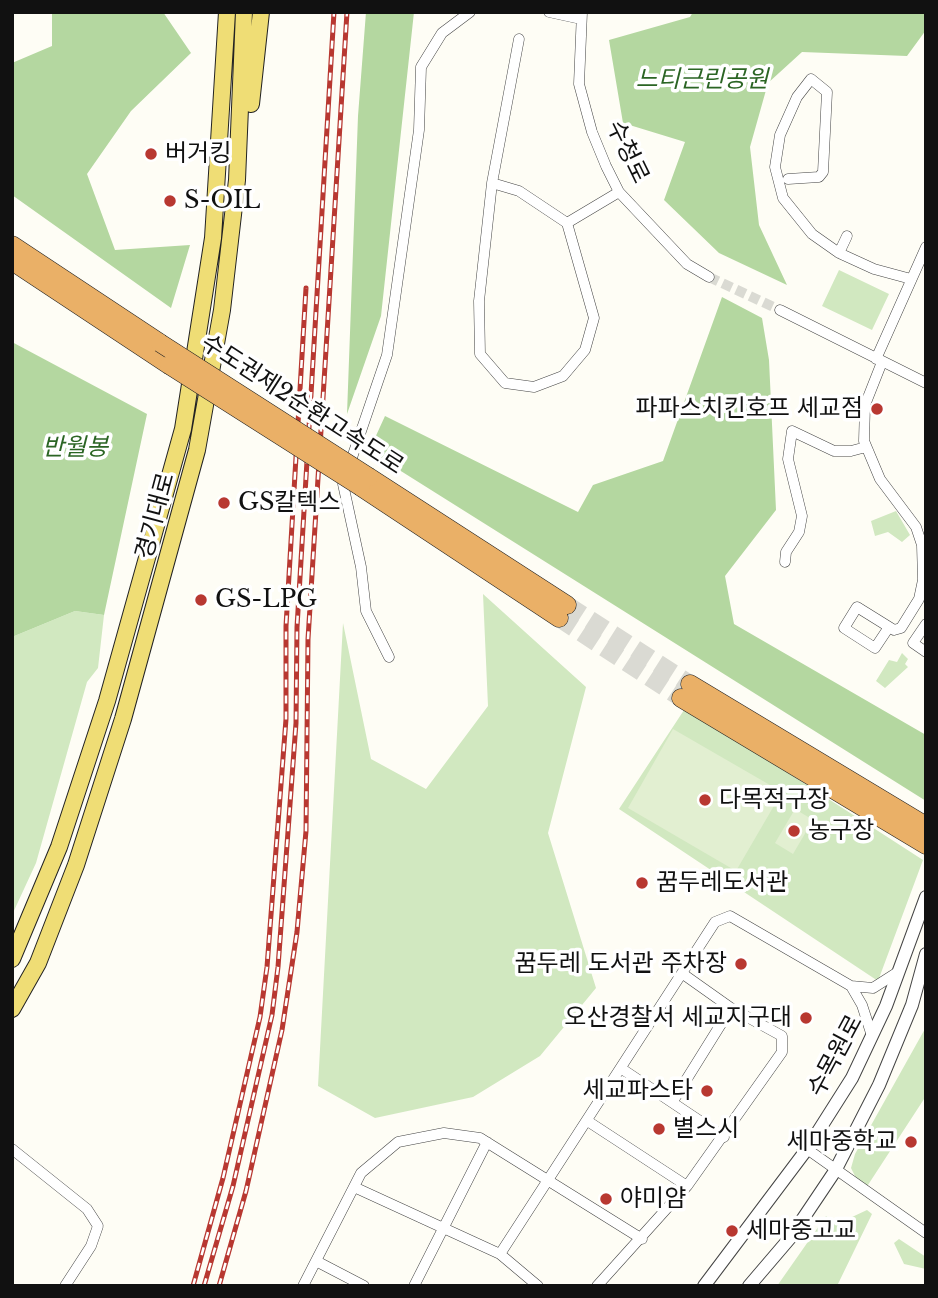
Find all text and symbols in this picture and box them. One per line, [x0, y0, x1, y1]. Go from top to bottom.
park label: 느티근린공원 [636, 66, 768, 94]
street label: 수청로 [600, 116, 654, 188]
place label: 버거킹 [165, 140, 231, 168]
marker: 버거킹 [143, 146, 159, 162]
place label: S-OIL [184, 187, 260, 215]
marker: S-OIL [162, 193, 178, 209]
street label: 수도권제2순환고속도로 [195, 329, 409, 481]
place label: 파파스치킨호프 세교점 [635, 395, 863, 423]
marker: 파파스치킨호프 세교점 [869, 401, 885, 417]
park label: 반월봉 [42, 434, 108, 462]
street label: 경기대로 [131, 470, 181, 562]
place label: GS칼텍스 [238, 489, 341, 517]
marker: GS칼텍스 [216, 495, 232, 511]
place label: GS-LPG [215, 586, 317, 614]
marker: GS-LPG [193, 592, 209, 608]
place label: 다목적구장 [719, 786, 829, 814]
marker: 다목적구장 [697, 792, 713, 808]
place label: 농구장 [808, 817, 874, 845]
marker: 농구장 [786, 823, 802, 839]
place label: 꿈두레도서관 [656, 869, 788, 897]
marker: 꿈두레도서관 [634, 875, 650, 891]
place label: 꿈두레 도서관 주차장 [515, 950, 727, 978]
marker: 꿈두레 도서관 주차장 [733, 956, 749, 972]
place label: 오산경찰서 세교지구대 [564, 1004, 792, 1032]
marker: 오산경찰서 세교지구대 [798, 1010, 814, 1026]
street label: 수목원로 [803, 1010, 869, 1102]
place label: 세교파스타 [583, 1077, 693, 1105]
marker: 세교파스타 [699, 1083, 715, 1099]
place label: 별스시 [673, 1115, 739, 1143]
marker: 별스시 [651, 1121, 667, 1137]
place label: 세마중학교 [787, 1128, 897, 1156]
marker: 세마중학교 [903, 1134, 919, 1150]
place label: 야미얌 [620, 1185, 686, 1213]
marker: 야미얌 [598, 1191, 614, 1207]
place label: 세마중고교 [746, 1217, 856, 1245]
marker: 세마중고교 [724, 1223, 740, 1239]

